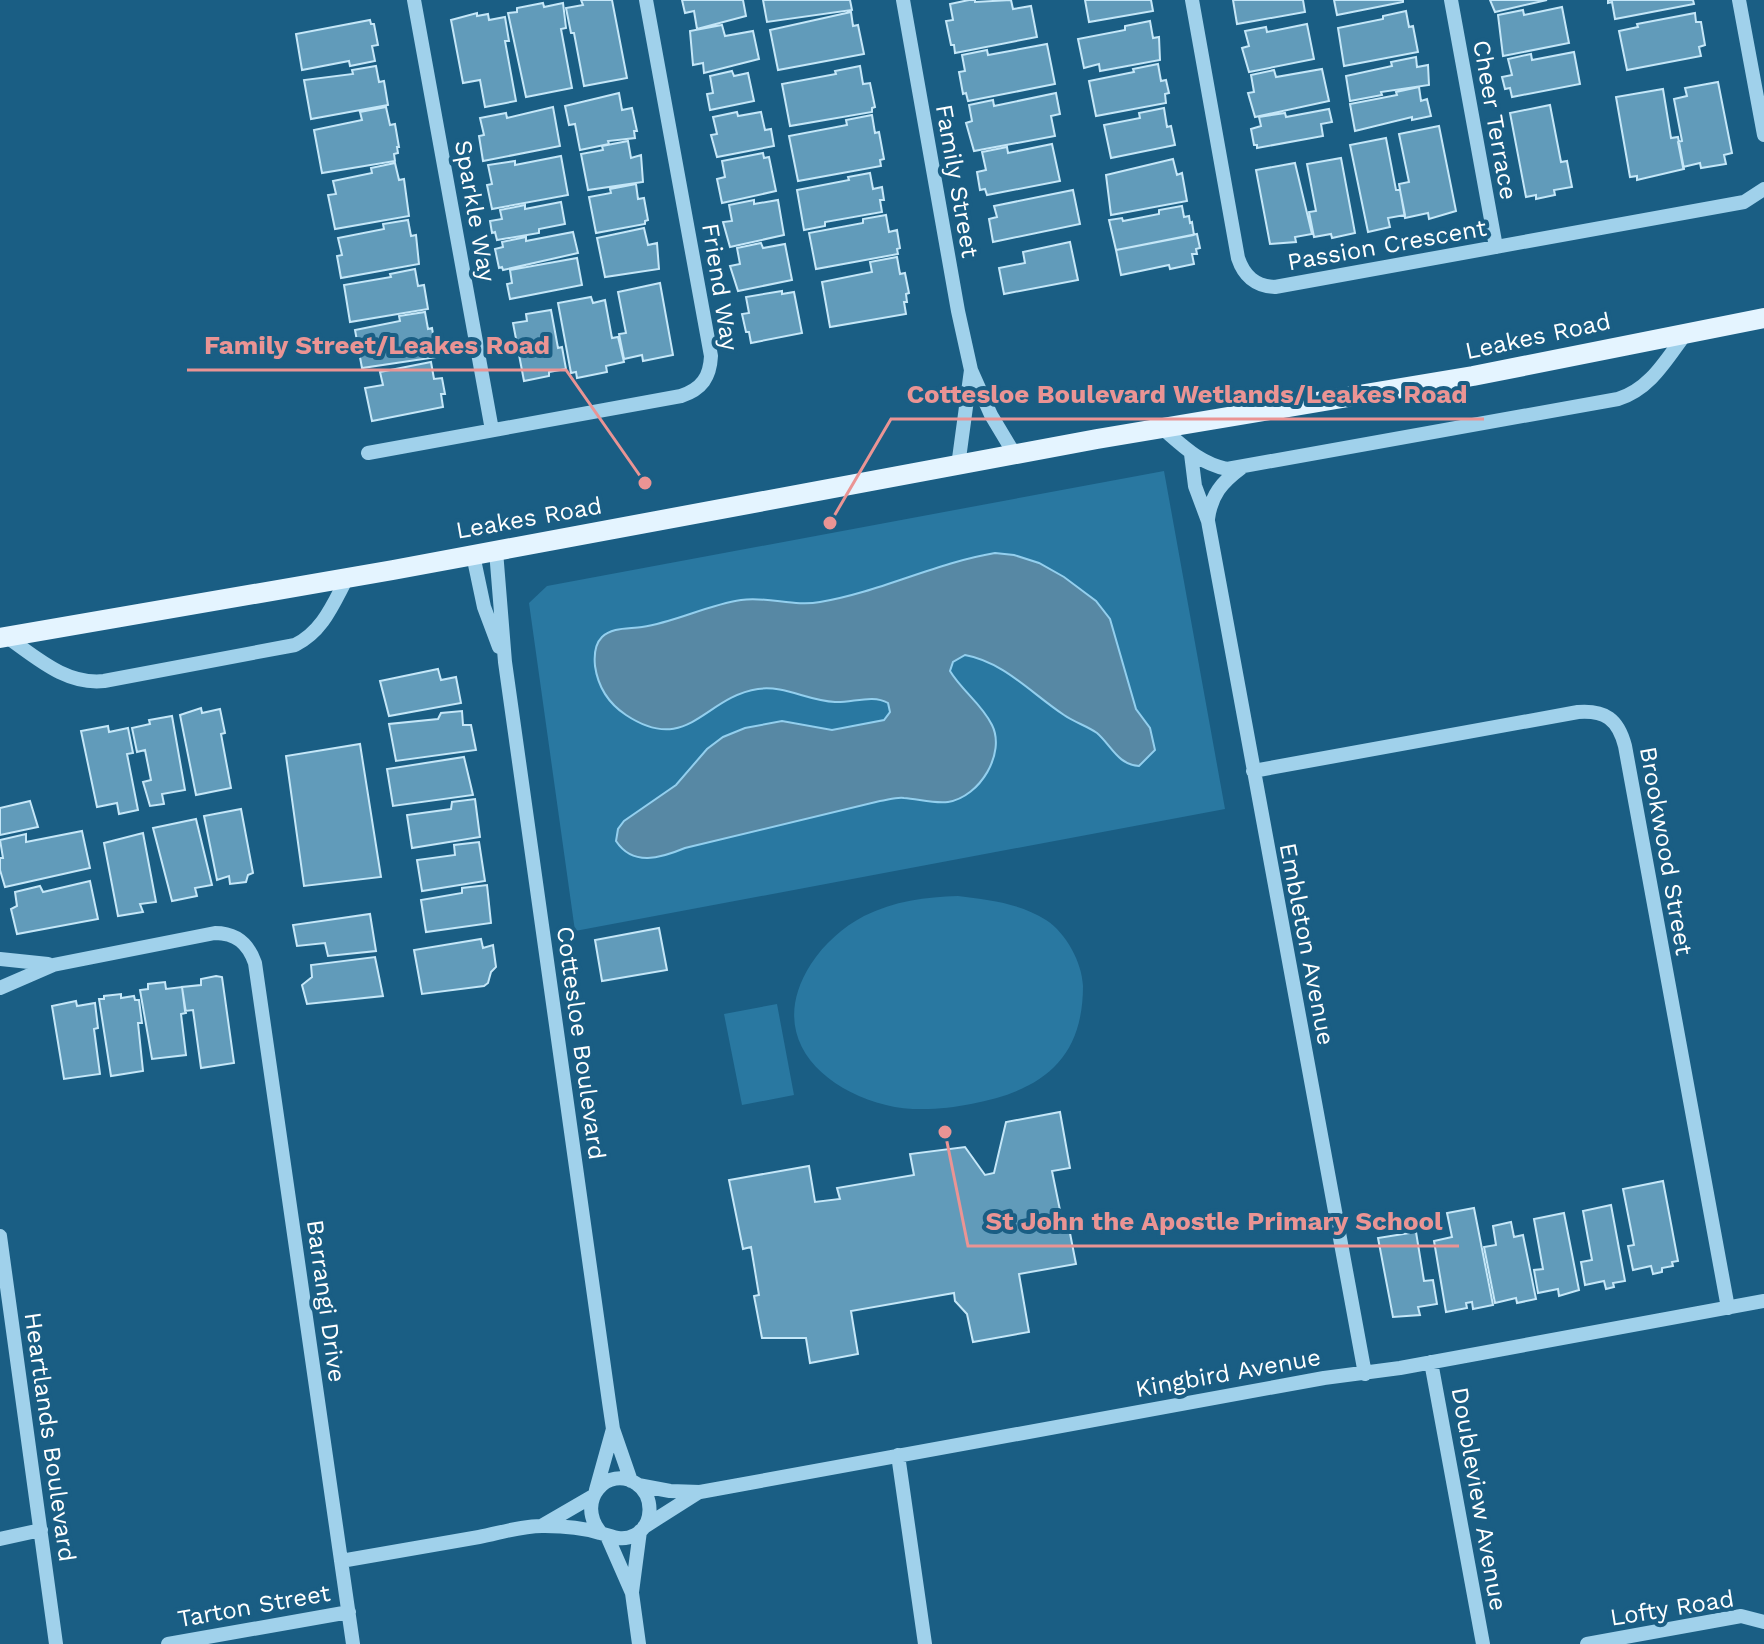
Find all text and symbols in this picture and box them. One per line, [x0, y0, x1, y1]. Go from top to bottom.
street label: Cheer Terrace [1467, 38, 1523, 202]
street label: Family Street [930, 102, 984, 260]
street label: Sparkle Way [449, 138, 501, 285]
street label: Passion Crescent [1285, 214, 1489, 276]
street label: Friend Way [696, 221, 744, 353]
street label: Leakes Road [1463, 307, 1613, 365]
callout: Family Street/Leakes Road [187, 320, 566, 370]
text: Family Street/Leakes Road [204, 330, 550, 360]
callout: Cottesloe Boulevard Wetlands/Leakes Road [891, 369, 1484, 419]
text: Cottesloe Boulevard Wetlands/Leakes Road [906, 379, 1468, 409]
street label: Leakes Road [454, 491, 604, 545]
street label: Brookwood Street [1634, 744, 1698, 958]
street label: Embleton Avenue [1274, 840, 1340, 1048]
street label: Cottesloe Boulevard [551, 924, 611, 1162]
callout: St John the Apostle Primary School [968, 1196, 1459, 1246]
text: St John the Apostle Primary School [985, 1206, 1443, 1236]
street label: Barrangi Drive [301, 1218, 351, 1384]
street label: Heartlands Boulevard [19, 1310, 81, 1564]
street label: Kingbird Avenue [1133, 1343, 1323, 1403]
street label: Doubleview Avenue [1446, 1385, 1512, 1613]
street label: Tarton Street [176, 1579, 332, 1633]
street label: Lofty Road [1608, 1584, 1736, 1632]

